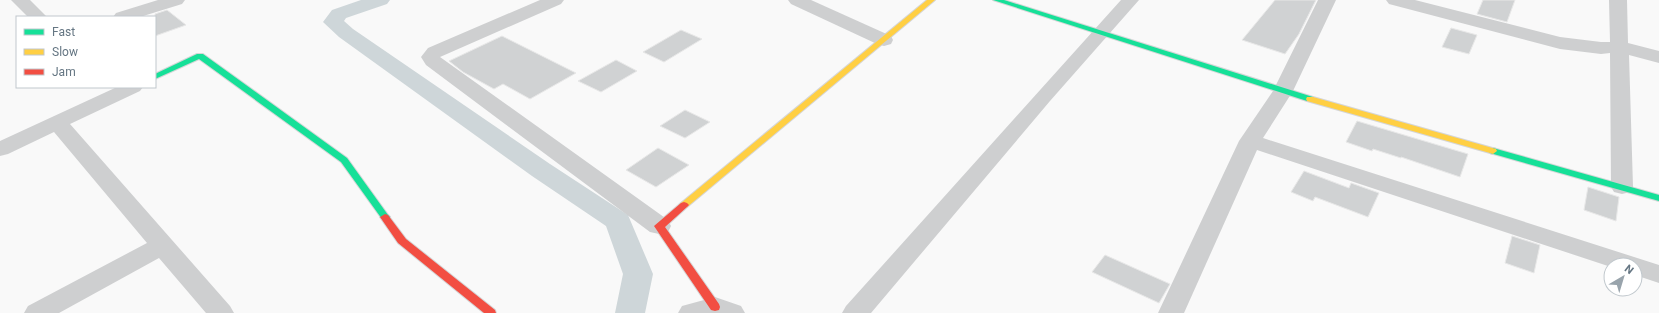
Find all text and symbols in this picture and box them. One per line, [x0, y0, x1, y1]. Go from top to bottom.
legend [16, 16, 156, 88]
text: Fast [52, 25, 75, 39]
text: Slow [52, 45, 78, 59]
text: Jam [52, 65, 76, 79]
north arrow [1603, 257, 1643, 297]
text: N [1622, 262, 1636, 277]

